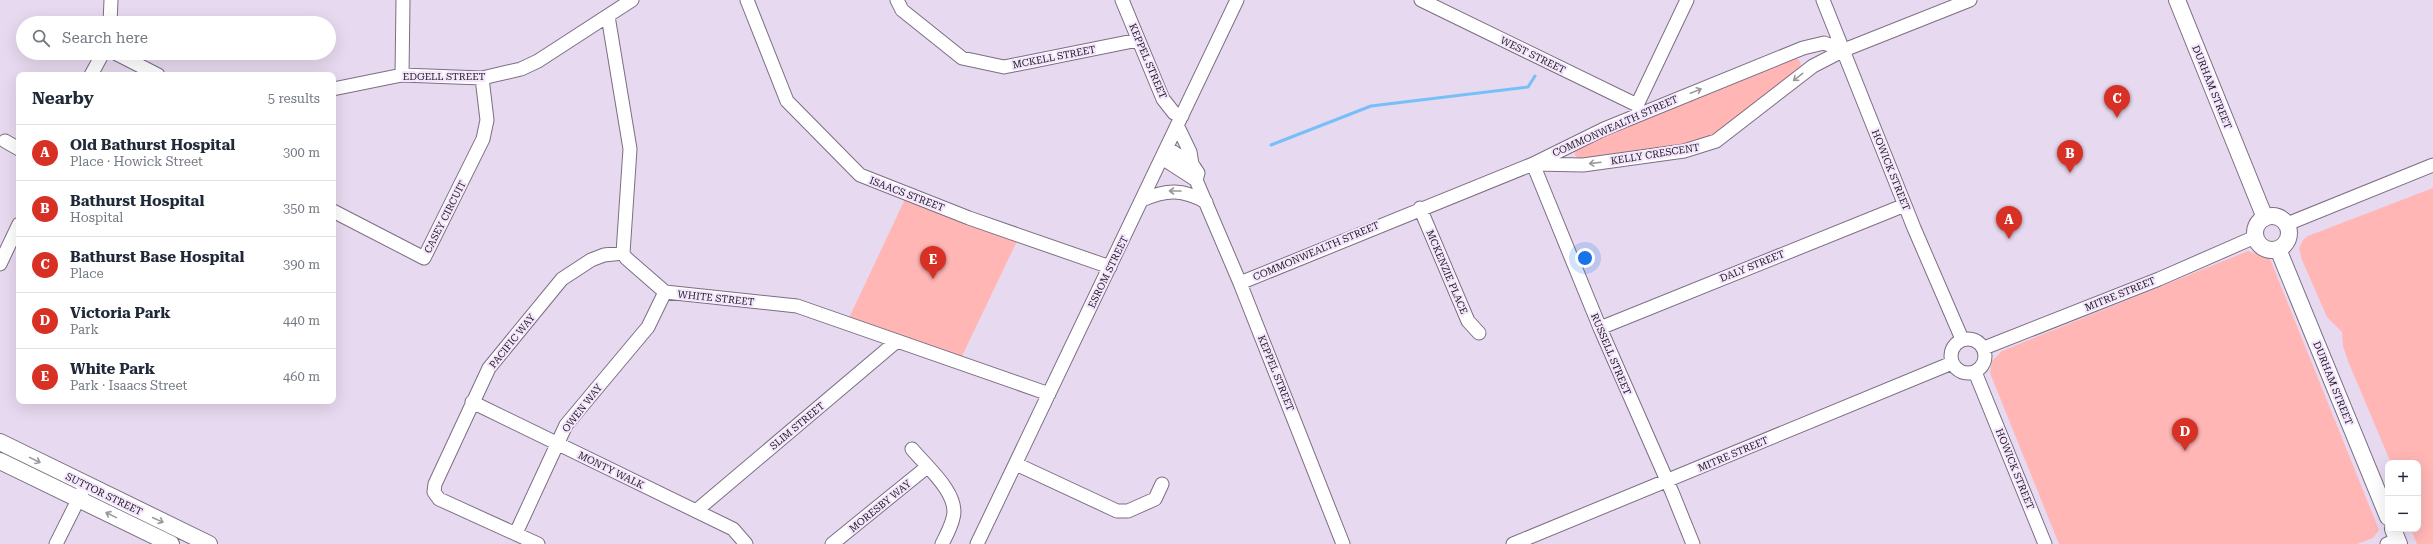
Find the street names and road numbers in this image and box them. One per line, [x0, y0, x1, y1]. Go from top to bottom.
street label: KEPPEL STREET [1127, 22, 1169, 101]
street label: WEST STREET [1499, 34, 1568, 76]
street label: MCKELL STREET [1012, 43, 1097, 70]
street label: DURHAM STREET [2190, 44, 2234, 131]
street label: EDGELL STREET [403, 71, 485, 82]
street label: COMMONWEALTH STREET [1551, 93, 1680, 159]
street label: HOWICK STREET [1870, 128, 1912, 212]
street label: KELLY CRESCENT [1610, 141, 1701, 166]
street label: ISAACS STREET [868, 175, 946, 213]
street label: CASEY CIRCUIT [422, 179, 468, 255]
street label: COMMONWEALTH STREET [1251, 219, 1381, 283]
street label: MCKENZIE PLACE [1424, 228, 1470, 316]
street label: ESROM STREET [1086, 234, 1130, 310]
street label: DALY STREET [1718, 248, 1786, 284]
street label: MITRE STREET [2083, 275, 2157, 313]
street label: WHITE STREET [677, 289, 755, 308]
street label: PACIFIC WAY [487, 312, 537, 370]
street label: RUSSELL STREET [1589, 312, 1633, 397]
street label: KEPPEL STREET [1256, 334, 1296, 413]
street label: DURHAM STREET [2311, 340, 2355, 427]
street label: OWEN WAY [560, 382, 604, 434]
street label: SLIM STREET [768, 400, 827, 452]
street label: HOWICK STREET [1994, 427, 2036, 511]
street label: MITRE STREET [1696, 434, 1770, 474]
street label: MONTY WALK [576, 449, 646, 491]
street label: SUTTOR STREET [64, 471, 144, 517]
street label: MORESBY WAY [847, 478, 913, 534]

